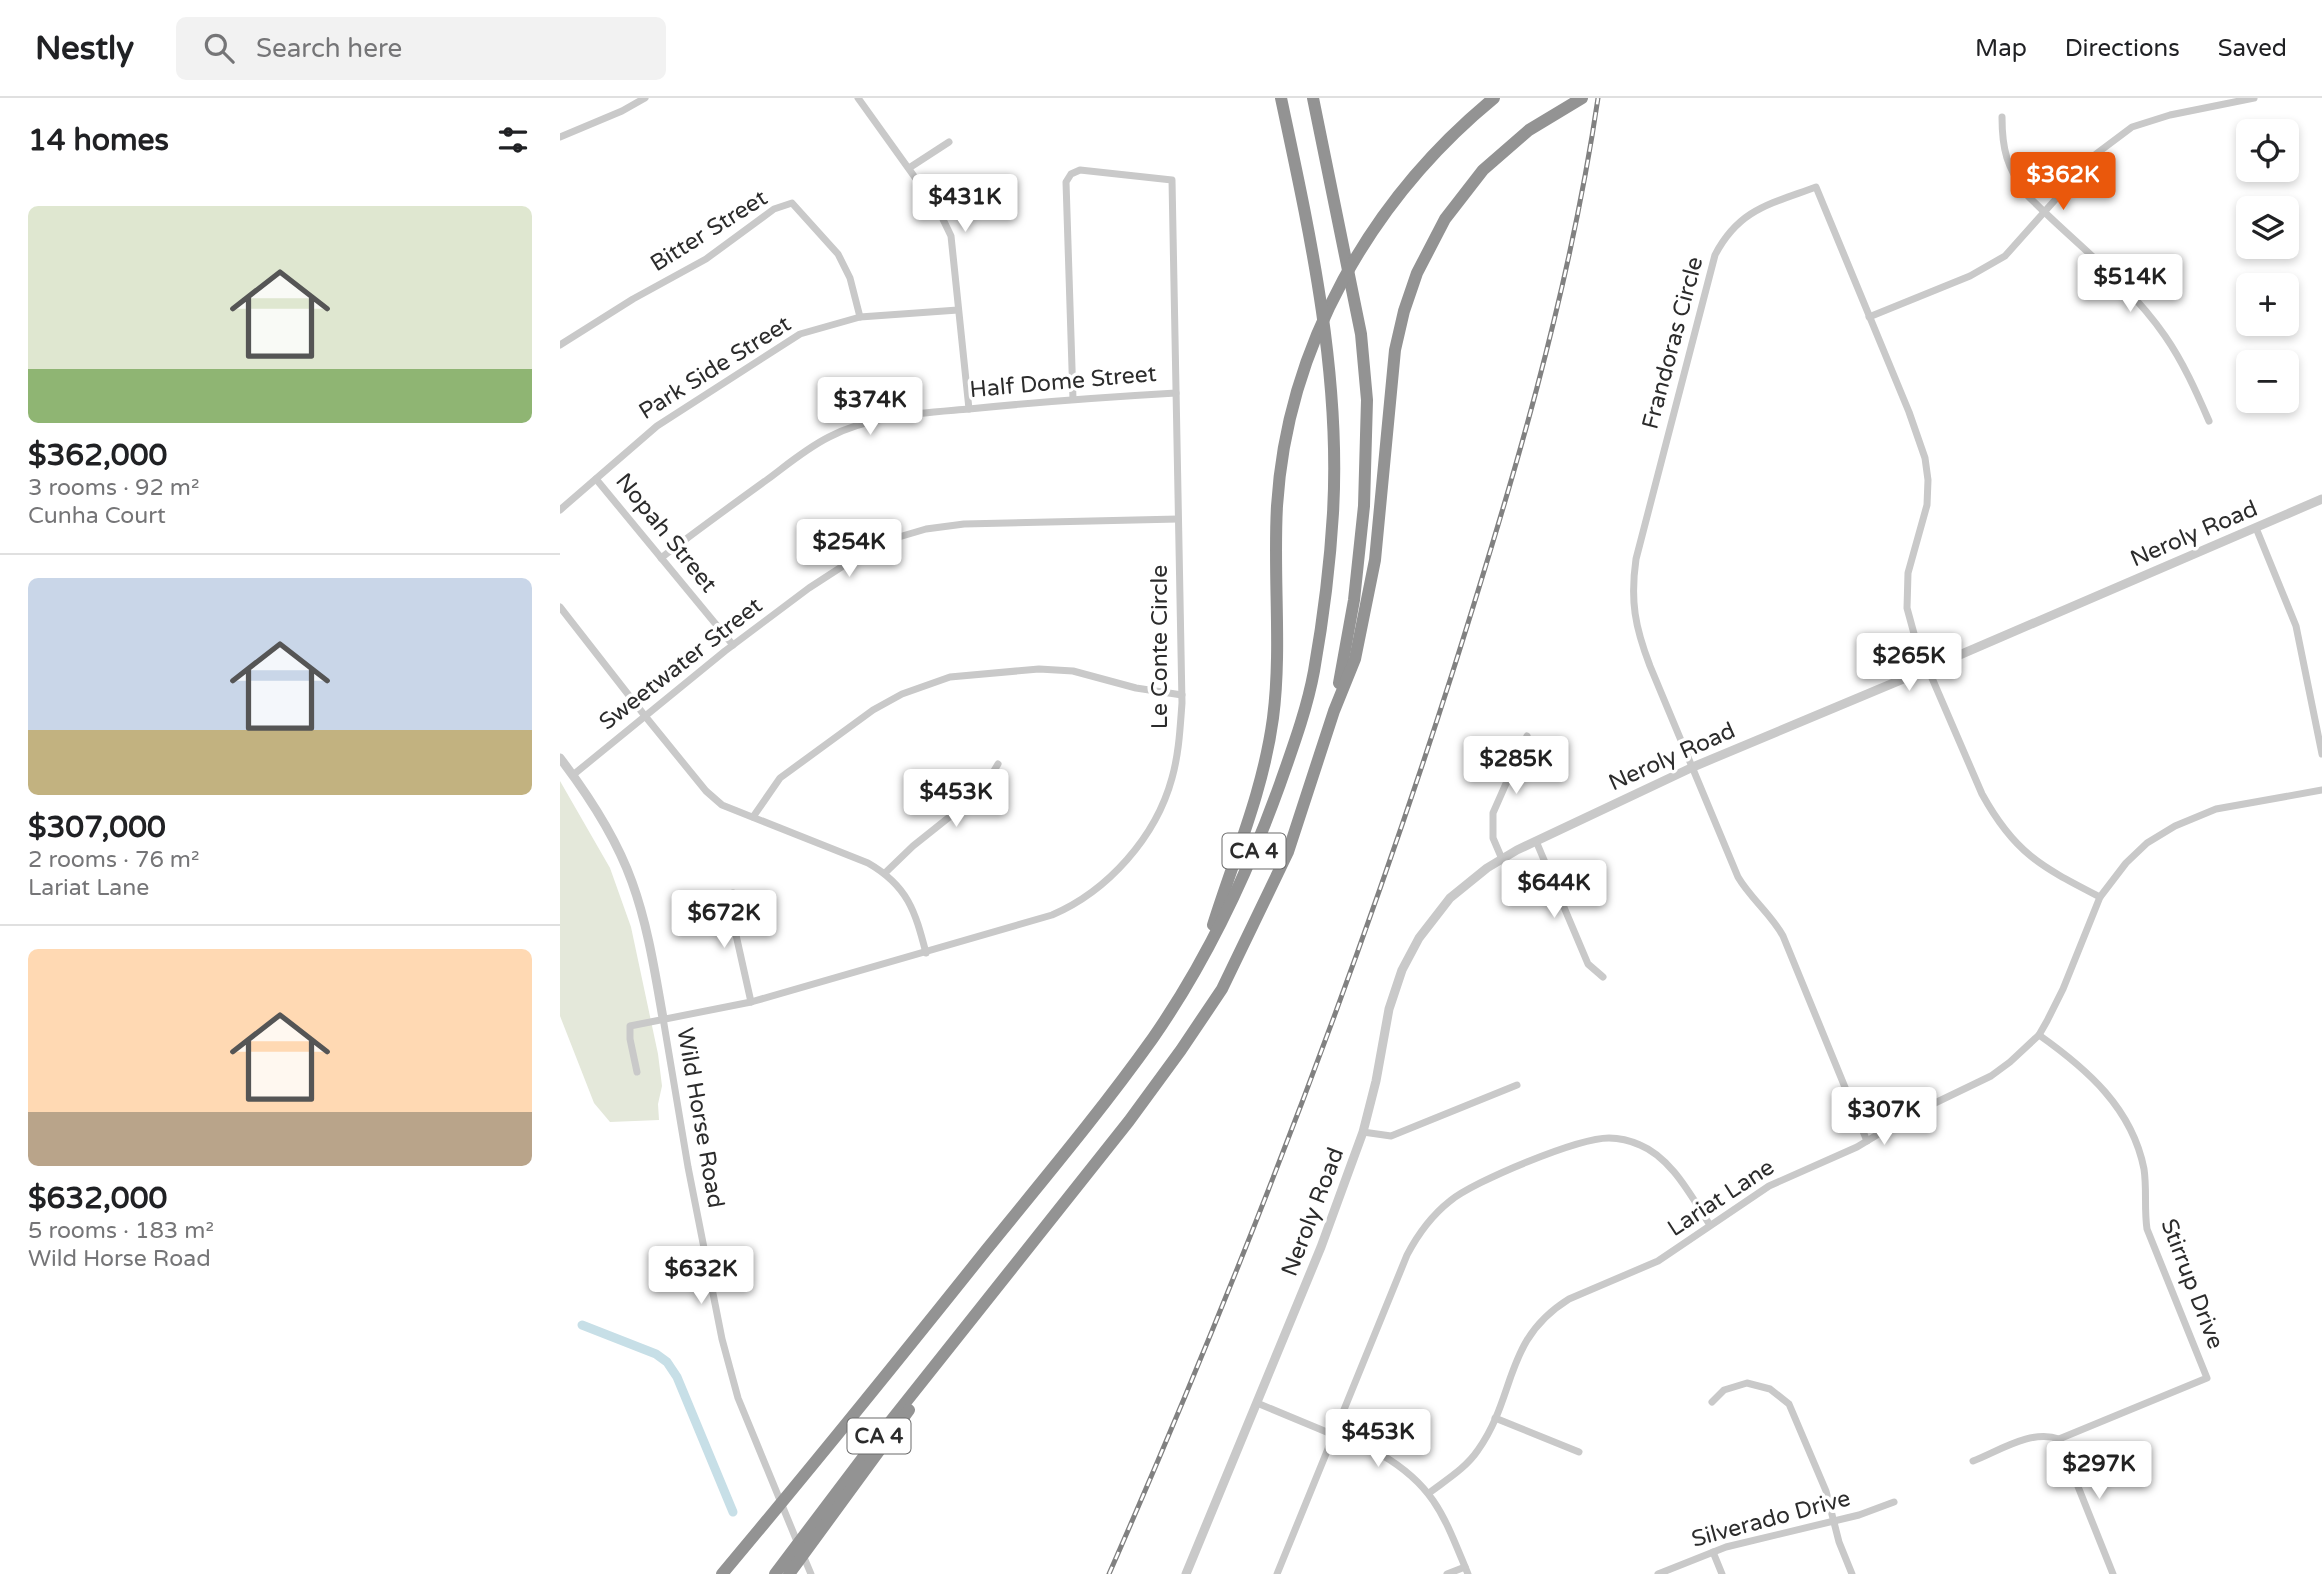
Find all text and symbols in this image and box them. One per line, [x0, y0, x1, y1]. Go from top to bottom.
search box [176, 17, 666, 80]
text: Nestly [35, 29, 134, 68]
icon: search [200, 29, 238, 67]
text: Search here [256, 33, 402, 64]
text: Map [1975, 34, 2027, 63]
text: Directions [2065, 34, 2180, 63]
text: Saved [2218, 34, 2287, 63]
map controls [2236, 119, 2299, 413]
button: locate [2236, 119, 2299, 182]
icon: filters [494, 121, 532, 159]
text: 14 homes [28, 122, 169, 159]
pin: $362K [2014, 152, 2112, 212]
text: $362K [2027, 161, 2099, 189]
pin: $431K [916, 174, 1014, 234]
text: $431K [929, 183, 1001, 211]
street label: Bitter Street [645, 184, 773, 278]
button: layers [2236, 196, 2299, 259]
icon: home [217, 251, 343, 377]
street label: Frandoras Circle [1637, 254, 1709, 432]
pin: $514K [2081, 254, 2179, 314]
text: $514K [2094, 263, 2166, 291]
button: + [2236, 273, 2299, 336]
street label: Park Side Street [634, 310, 796, 426]
button: − [2236, 350, 2299, 413]
street label: Half Dome Street [968, 360, 1158, 404]
pin: $374K [821, 378, 919, 437]
text: $374K [834, 386, 906, 414]
text: $362,000 [28, 437, 167, 474]
street label: Nopah Street [609, 468, 723, 598]
text: 3 rooms · 92 m² [28, 474, 199, 502]
street label: Neroly Road [2126, 495, 2262, 573]
text: Cunha Court [28, 502, 166, 530]
pin: $254K [800, 519, 898, 579]
text: $254K [813, 528, 885, 556]
street label: Le Conte Circle [1146, 565, 1174, 729]
street label: Sweetwater Street [594, 592, 768, 736]
icon: home [217, 623, 343, 749]
pin: $265K [1860, 634, 1958, 693]
text: $265K [1873, 642, 1945, 670]
street label: Neroly Road [1604, 717, 1740, 797]
pin: $285K [1467, 736, 1565, 796]
text: $285K [1480, 745, 1552, 773]
pin: $453K [907, 770, 1005, 829]
text: $453K [920, 778, 992, 806]
text: $307,000 [28, 809, 166, 846]
road number: CA 4 [1222, 834, 1286, 868]
text: 2 rooms · 76 m² [28, 846, 199, 874]
pin: $644K [1505, 860, 1603, 920]
text: $644K [1518, 869, 1590, 897]
text: Lariat Lane [28, 874, 149, 902]
pin: $672K [675, 890, 773, 950]
text: $672K [688, 899, 760, 927]
icon: home [217, 994, 343, 1120]
street label: Wild Horse Road [670, 1026, 730, 1210]
pin: $307K [1835, 1088, 1933, 1147]
text: $307K [1848, 1096, 1920, 1124]
street label: Neroly Road [1276, 1144, 1350, 1280]
street label: Lariat Lane [1662, 1153, 1780, 1243]
text: $632,000 [28, 1180, 167, 1217]
street label: Stirrup Drive [2154, 1215, 2230, 1353]
text: 5 rooms · 183 m² [28, 1217, 214, 1245]
text: Wild Horse Road [28, 1245, 211, 1273]
pin: $632K [652, 1246, 750, 1306]
text: $632K [665, 1255, 737, 1283]
pin: $453K [1329, 1410, 1427, 1469]
road number: CA 4 [848, 1418, 910, 1454]
text: $453K [1342, 1418, 1414, 1446]
pin: $297K [2050, 1442, 2148, 1501]
text: $297K [2063, 1450, 2135, 1478]
street label: Silverado Drive [1688, 1484, 1854, 1554]

